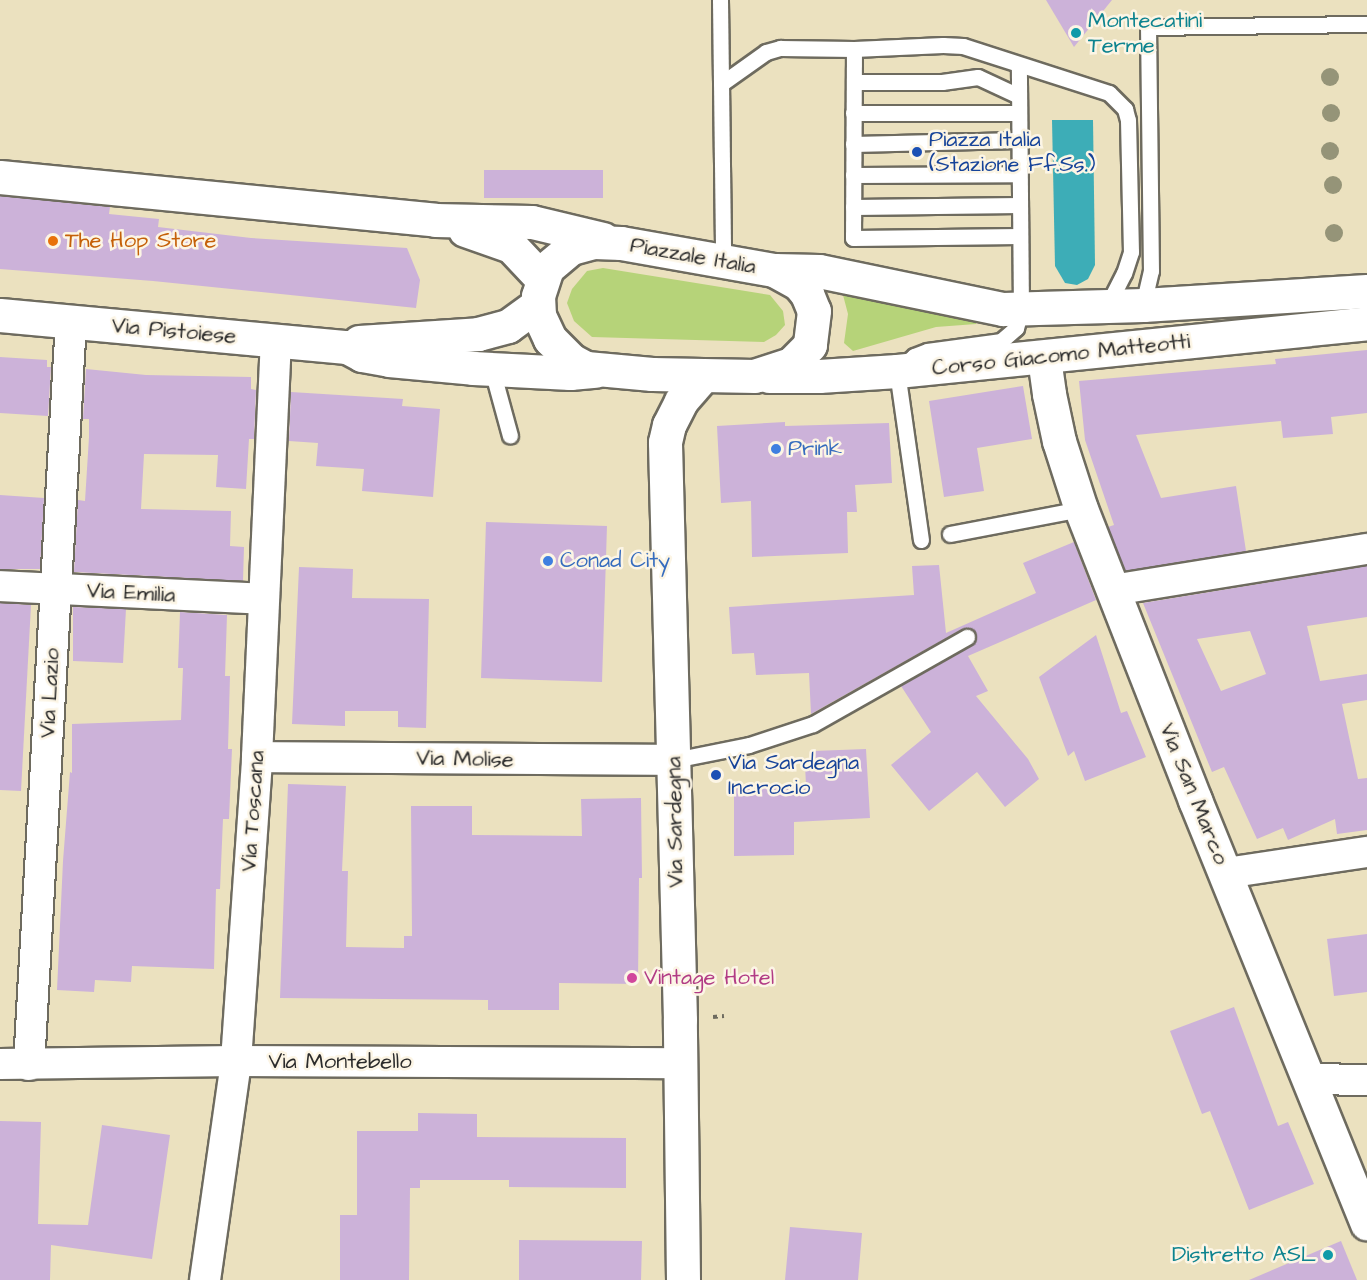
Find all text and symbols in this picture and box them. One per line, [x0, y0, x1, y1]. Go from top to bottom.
place label: Montecatini Terme [1088, 7, 1202, 58]
marker: Montecatini Terme [1069, 26, 1083, 40]
place label: Piazza Italia (Stazione Ff.Ss.) [929, 126, 1095, 178]
marker: Piazza Italia (Stazione Ff.Ss.) [910, 145, 924, 159]
place label: The Hop Store [65, 228, 217, 254]
street label: Piazzale Italia [628, 232, 758, 280]
marker: The Hop Store [46, 234, 60, 248]
street label: Via Pistoiese [111, 312, 237, 350]
street label: Corso Giacomo Matteotti [931, 328, 1191, 382]
place label: Prink [788, 436, 842, 462]
marker: Prink [769, 442, 783, 456]
place label: Conad City [560, 548, 670, 574]
marker: Conad City [541, 554, 555, 568]
street label: Via Emilia [86, 578, 176, 608]
street label: Via Lazio [34, 647, 66, 739]
street label: Via San Marco [1154, 719, 1234, 869]
street label: Via Molise [416, 745, 514, 773]
street label: Via Toscana [236, 749, 270, 873]
place label: Via Sardegna Incrocio [728, 749, 859, 800]
street label: Via Sardegna [661, 756, 689, 888]
marker: Via Sardegna Incrocio [709, 768, 723, 782]
place label: Vintage Hotel [644, 965, 774, 991]
marker: Vintage Hotel [625, 971, 639, 985]
street label: Via Montebello [268, 1049, 412, 1075]
place label: Distretto ASL [1172, 1242, 1316, 1268]
marker: Distretto ASL [1321, 1248, 1335, 1262]

